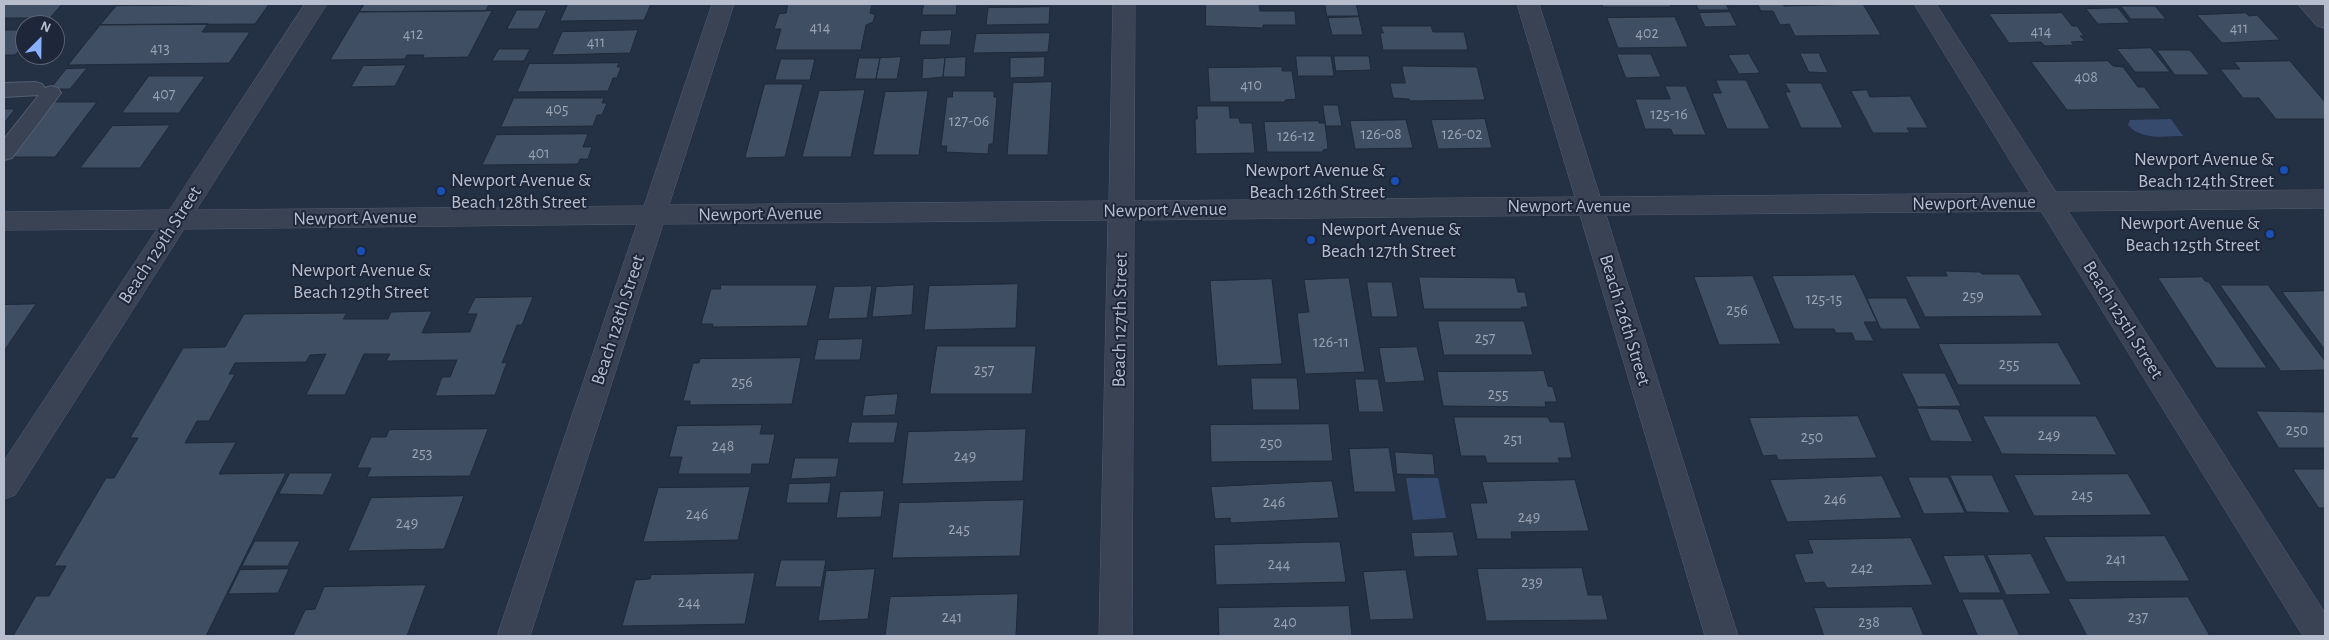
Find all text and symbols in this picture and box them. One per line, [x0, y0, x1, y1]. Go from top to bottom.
north arrow [15, 15, 65, 65]
house number: 414 [810, 17, 830, 37]
house number: 411 [2230, 18, 2248, 38]
text: N [38, 19, 53, 35]
house number: 414 [2031, 21, 2051, 41]
house number: 402 [1635, 23, 1659, 43]
house number: 412 [403, 24, 423, 44]
house number: 411 [587, 32, 605, 52]
house number: 413 [150, 38, 170, 58]
house number: 408 [2074, 67, 2098, 87]
house number: 410 [1240, 75, 1262, 95]
house number: 407 [153, 84, 175, 104]
house number: 405 [546, 99, 568, 119]
house number: 125-16 [1650, 104, 1688, 124]
house number: 127-06 [949, 111, 989, 131]
house number: 126-08 [1360, 124, 1402, 144]
house number: 126-02 [1442, 124, 1482, 144]
house number: 126-12 [1277, 126, 1315, 146]
house number: 401 [528, 143, 550, 163]
place label: Newport Avenue & Beach 124th Street [2134, 148, 2274, 192]
place label: Newport Avenue & Beach 126th Street [1245, 159, 1385, 203]
marker: Newport Avenue & Beach 124th Street [2278, 164, 2290, 176]
place label: Newport Avenue & Beach 128th Street [451, 169, 591, 213]
marker: Newport Avenue & Beach 126th Street [1389, 175, 1401, 187]
street label: Beach 129th Street [113, 182, 207, 308]
marker: Newport Avenue & Beach 128th Street [435, 185, 447, 197]
street label: Newport Avenue [1912, 191, 2036, 215]
street label: Newport Avenue [1507, 195, 1631, 217]
street label: Newport Avenue [1103, 198, 1227, 222]
street label: Newport Avenue [698, 202, 822, 226]
street label: Newport Avenue [293, 206, 417, 230]
place label: Newport Avenue & Beach 125th Street [2120, 212, 2260, 256]
place label: Newport Avenue & Beach 127th Street [1321, 218, 1461, 262]
marker: Newport Avenue & Beach 125th Street [2264, 228, 2276, 240]
marker: Newport Avenue & Beach 127th Street [1305, 234, 1317, 246]
marker: Newport Avenue & Beach 129th Street [355, 245, 367, 257]
street label: Beach 128th Street [586, 252, 650, 388]
street label: Beach 127th Street [1107, 252, 1133, 388]
street label: Beach 126th Street [1594, 252, 1656, 388]
street label: Beach 125th Street [2078, 257, 2168, 383]
place label: Newport Avenue & Beach 129th Street [291, 259, 431, 303]
house number: 259 [1962, 286, 1984, 306]
house number: 125-15 [1806, 289, 1842, 309]
house number: 256 [1726, 300, 1748, 320]
house number: 257 [1475, 328, 1495, 348]
house number: 126-11 [1313, 332, 1349, 352]
house number: 255 [1999, 354, 2019, 374]
house number: 257 [974, 360, 994, 380]
house number: 256 [731, 372, 753, 392]
house number: 255 [1488, 384, 1508, 404]
house number: 250 [2286, 420, 2308, 440]
house number: 249 [2038, 425, 2060, 445]
house number: 250 [1801, 427, 1823, 447]
house number: 251 [1503, 429, 1523, 449]
house number: 250 [1260, 433, 1282, 453]
house number: 248 [712, 436, 734, 456]
house number: 253 [412, 443, 432, 463]
house number: 249 [954, 446, 976, 466]
house number: 245 [2071, 485, 2093, 505]
house number: 246 [1824, 489, 1846, 509]
house number: 246 [1263, 492, 1285, 512]
house number: 246 [686, 504, 708, 524]
house number: 249 [1518, 507, 1540, 527]
house number: 249 [396, 513, 418, 533]
house number: 245 [948, 519, 970, 539]
house number: 241 [2106, 549, 2126, 569]
house number: 244 [1268, 554, 1290, 574]
house number: 242 [1851, 558, 1873, 578]
house number: 239 [1521, 572, 1543, 592]
house number: 244 [678, 592, 700, 612]
house number: 241 [942, 607, 962, 627]
house number: 237 [2128, 607, 2148, 627]
house number: 240 [1273, 612, 1297, 632]
house number: 238 [1858, 612, 1880, 632]

